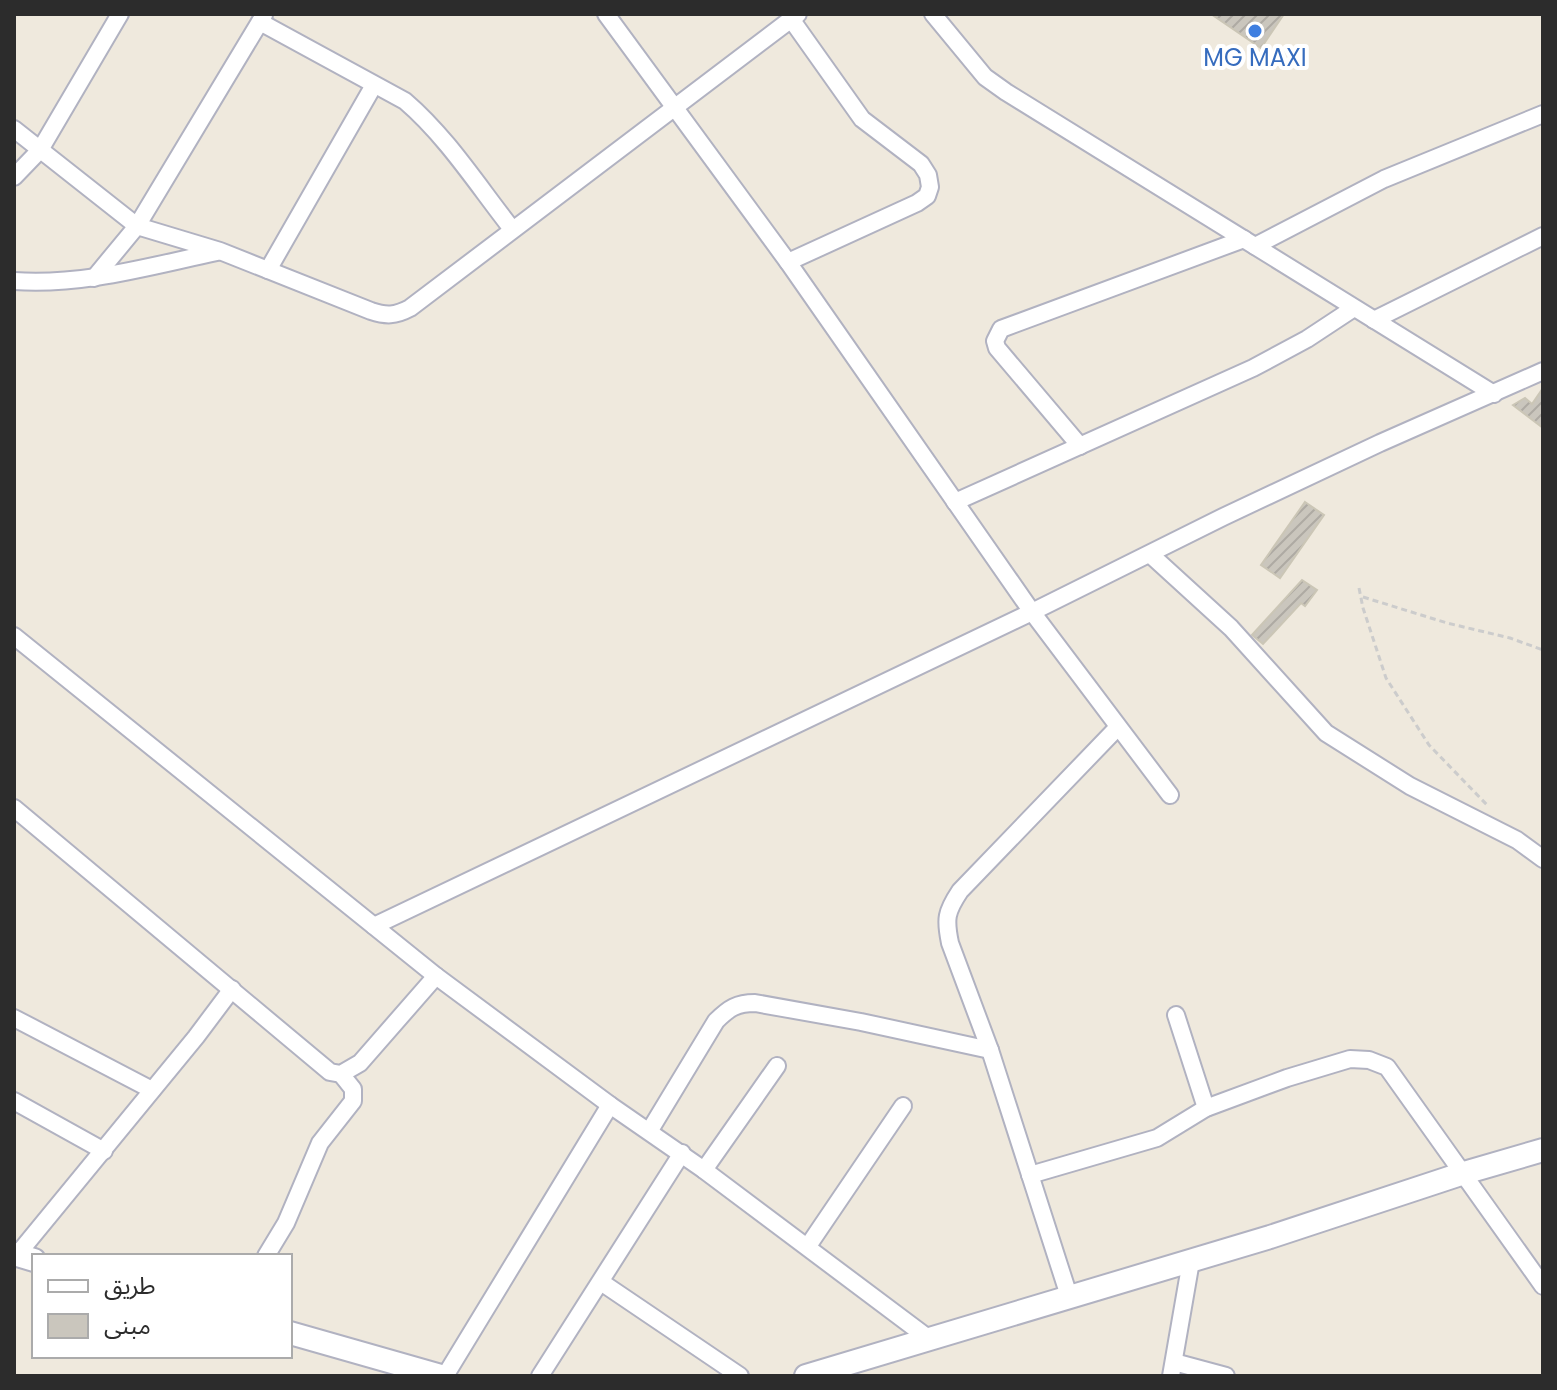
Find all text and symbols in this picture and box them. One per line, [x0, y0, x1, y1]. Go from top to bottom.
marker: MG MAXI [1246, 22, 1264, 40]
place label: MG MAXI [1203, 41, 1307, 74]
legend [32, 1254, 292, 1358]
text: طريق [104, 1269, 156, 1302]
text: مبنى [104, 1309, 151, 1342]

